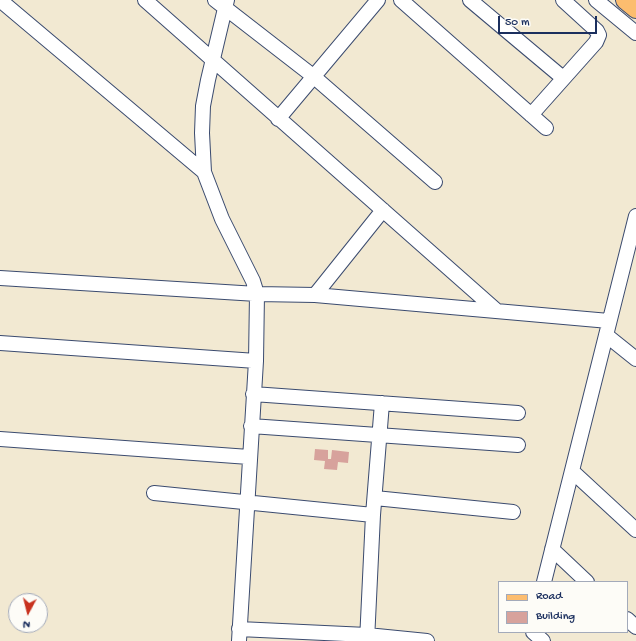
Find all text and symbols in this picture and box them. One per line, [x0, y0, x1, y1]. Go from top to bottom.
scale bar [500, 8, 599, 34]
text: 50 m [505, 16, 530, 30]
legend [498, 581, 628, 633]
text: Road [536, 590, 562, 604]
north arrow [8, 593, 48, 633]
text: Building [536, 610, 575, 624]
text: N [22, 618, 31, 630]

